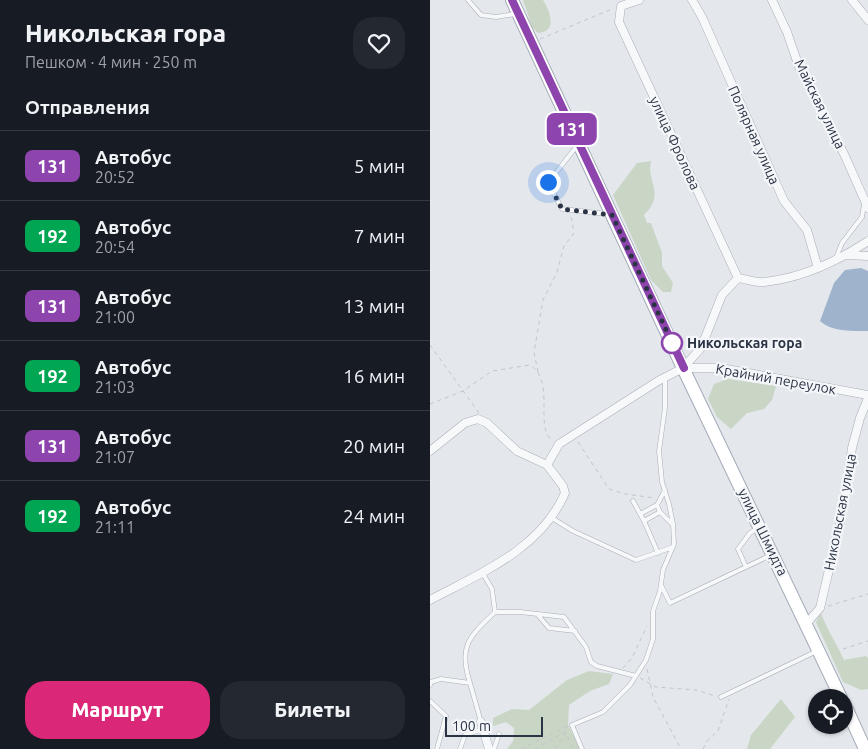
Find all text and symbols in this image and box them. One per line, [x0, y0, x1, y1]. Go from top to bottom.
button: heart [353, 17, 405, 69]
text: Никольская гора [25, 20, 226, 47]
text: Пешком · 4 мин · 250 m [25, 53, 197, 71]
street label: Майская улица [791, 57, 849, 151]
street label: Полярная улица [725, 83, 783, 187]
street label: улица Фролова [646, 94, 704, 192]
text: Отправления [25, 96, 150, 118]
line badge: 131 [543, 113, 601, 145]
text: 131 [557, 119, 587, 139]
text: Автобус [95, 146, 171, 168]
text: 5 мин [354, 155, 405, 177]
text: 131 [37, 156, 68, 176]
text: 20:52 [95, 168, 135, 186]
your location [536, 170, 561, 195]
text: Автобус [95, 216, 171, 238]
text: 7 мин [354, 225, 405, 247]
text: 192 [37, 226, 68, 246]
text: 20:54 [95, 238, 135, 256]
text: Автобус [95, 286, 171, 308]
text: 13 мин [343, 295, 405, 317]
text: 131 [37, 296, 68, 316]
text: 21:00 [95, 308, 135, 326]
marker: Никольская гора [661, 332, 683, 354]
place label: Никольская гора [687, 335, 802, 351]
text: Автобус [95, 356, 171, 378]
street label: Крайний переулок [715, 361, 837, 397]
text: 16 мин [343, 365, 405, 387]
text: 192 [37, 366, 68, 386]
text: 21:03 [95, 378, 135, 396]
text: Автобус [95, 426, 171, 448]
text: 20 мин [343, 435, 405, 457]
text: 131 [37, 436, 68, 456]
text: 21:07 [95, 448, 135, 466]
street label: Никольская улица [821, 452, 859, 572]
street label: улица Шмидта [735, 486, 791, 578]
text: Автобус [95, 496, 171, 518]
text: 24 мин [343, 505, 405, 527]
text: 192 [37, 506, 68, 526]
text: 21:11 [95, 518, 135, 536]
button: Маршрут [25, 681, 210, 739]
button: Билеты [220, 681, 405, 739]
map controls [808, 689, 853, 734]
button: locate [808, 689, 853, 734]
scale bar [445, 714, 542, 737]
text: 100 m [452, 718, 491, 734]

